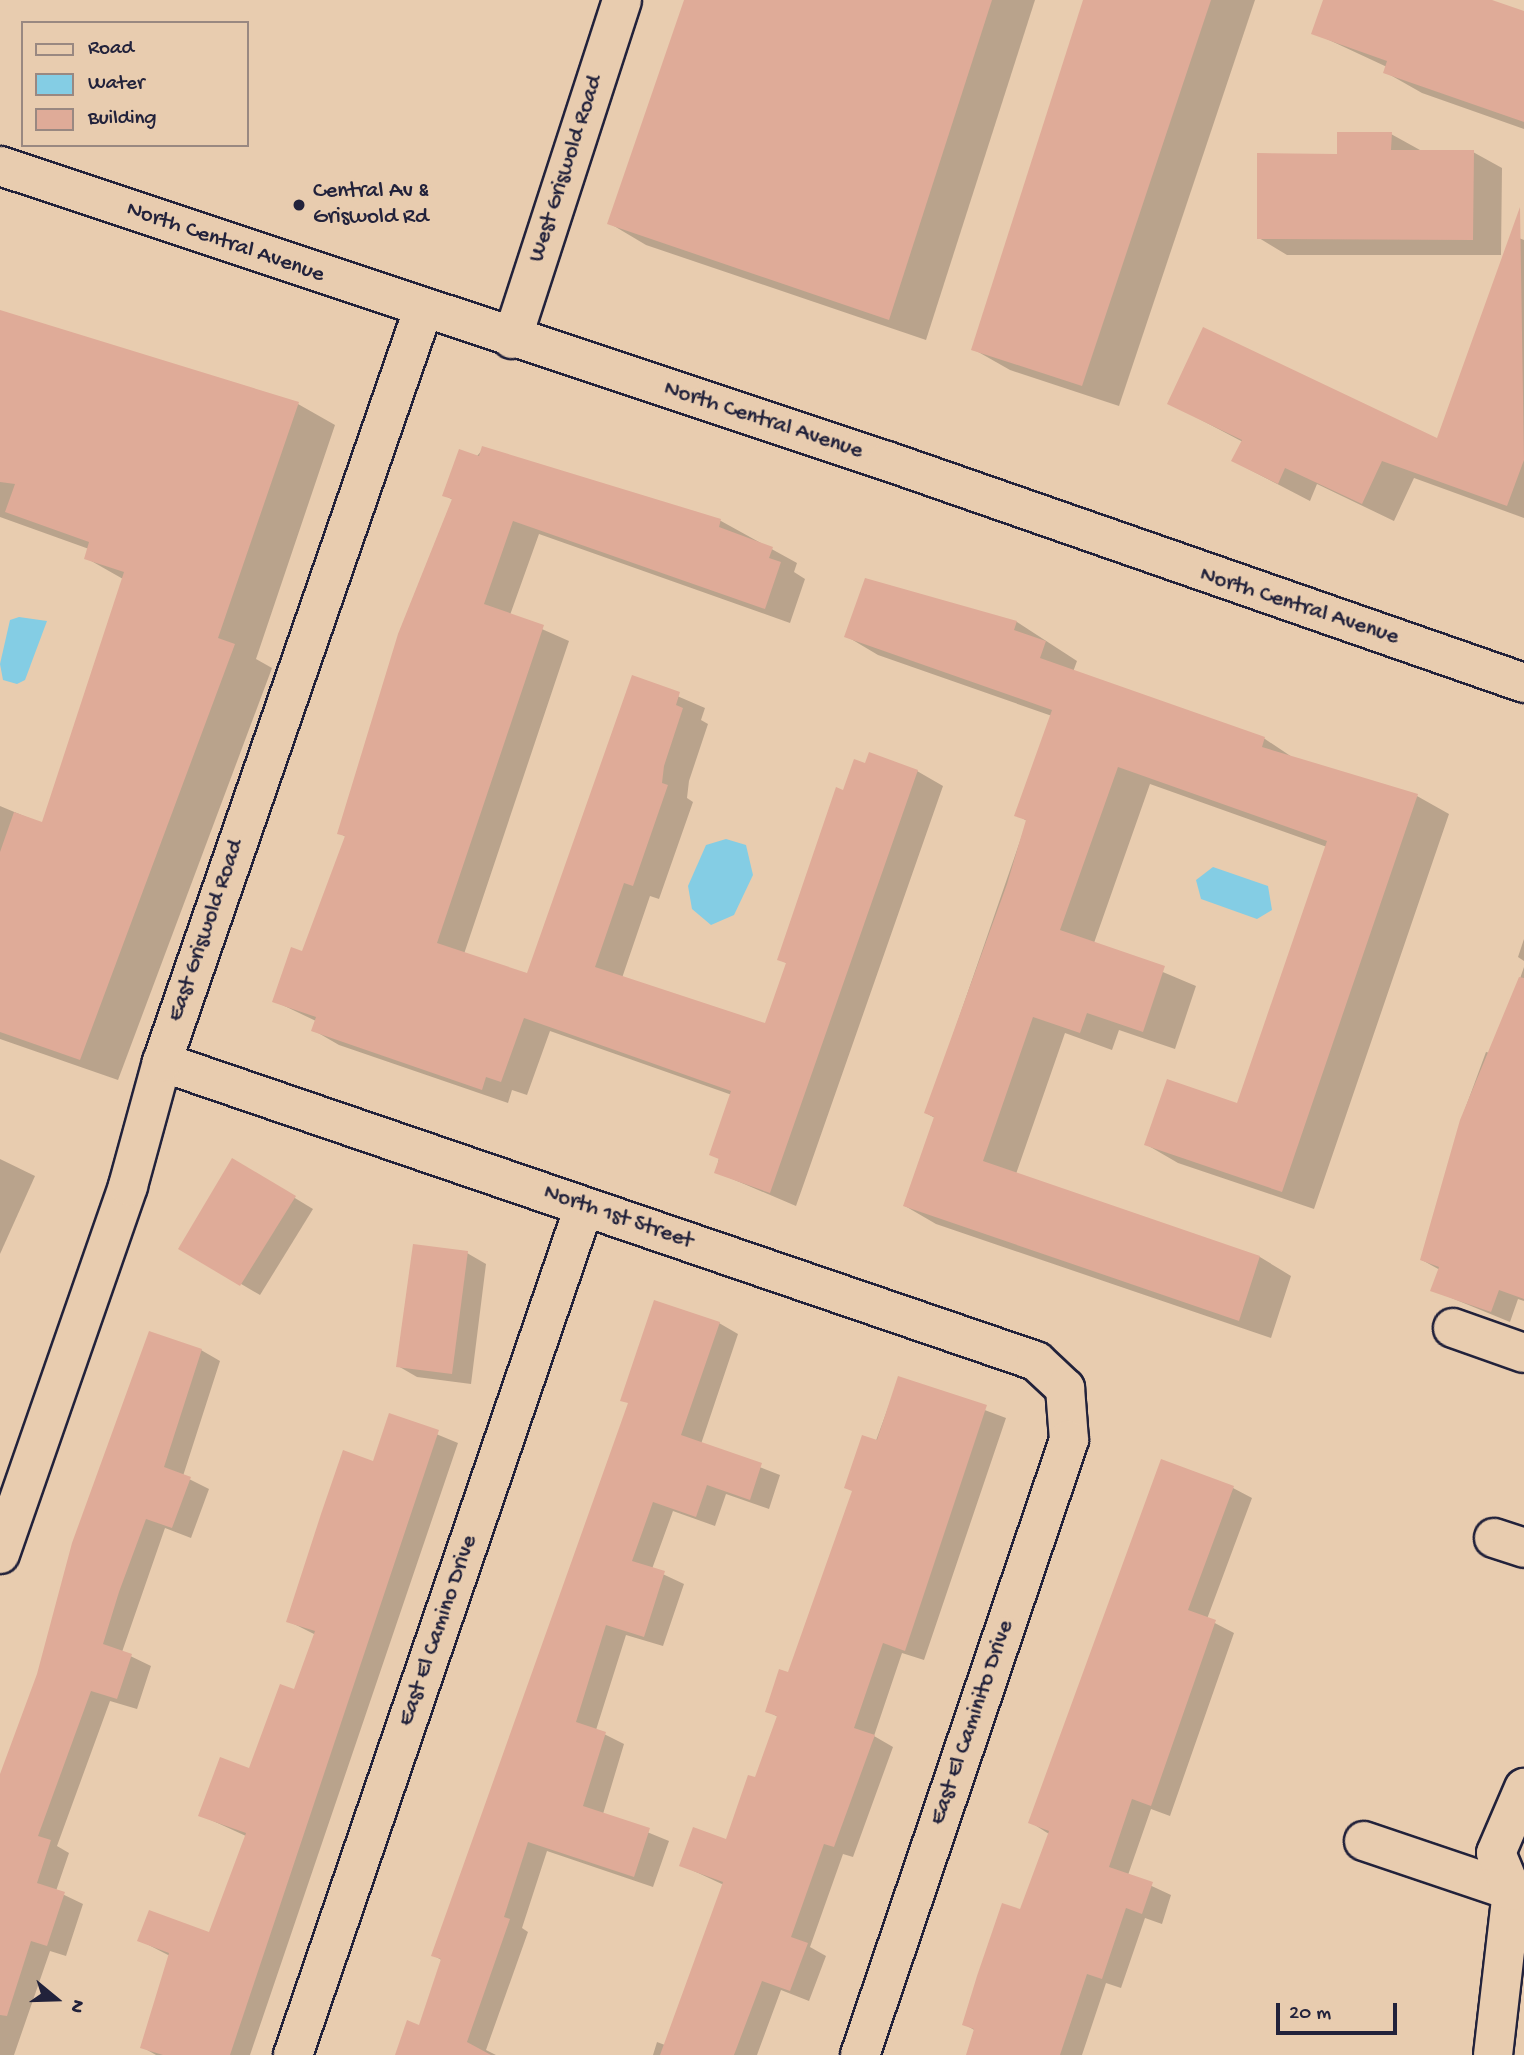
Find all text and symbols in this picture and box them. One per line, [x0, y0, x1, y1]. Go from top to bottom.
legend [21, 21, 248, 147]
text: Road [88, 37, 134, 62]
text: Water [88, 72, 144, 97]
street label: West Griswold Road [524, 72, 610, 266]
text: Building [88, 107, 157, 132]
place label: Central Av & Griswold Rd [313, 178, 429, 232]
street label: North Central Avenue [122, 196, 328, 290]
marker: Central Av & Griswold Rd [291, 197, 307, 213]
street label: North Central Avenue [660, 376, 866, 466]
street label: North Central Avenue [1196, 562, 1402, 652]
street label: East Griswold Road [163, 836, 251, 1026]
street label: North 1st Street [540, 1180, 696, 1256]
street label: East El Camino Drive [393, 1532, 485, 1730]
street label: East El Caminito Drive [925, 1617, 1021, 1829]
north arrow [21, 1964, 91, 2034]
scale bar [1279, 1988, 1400, 2032]
text: N [63, 1996, 89, 2016]
text: 20 m [1289, 2002, 1331, 2027]

